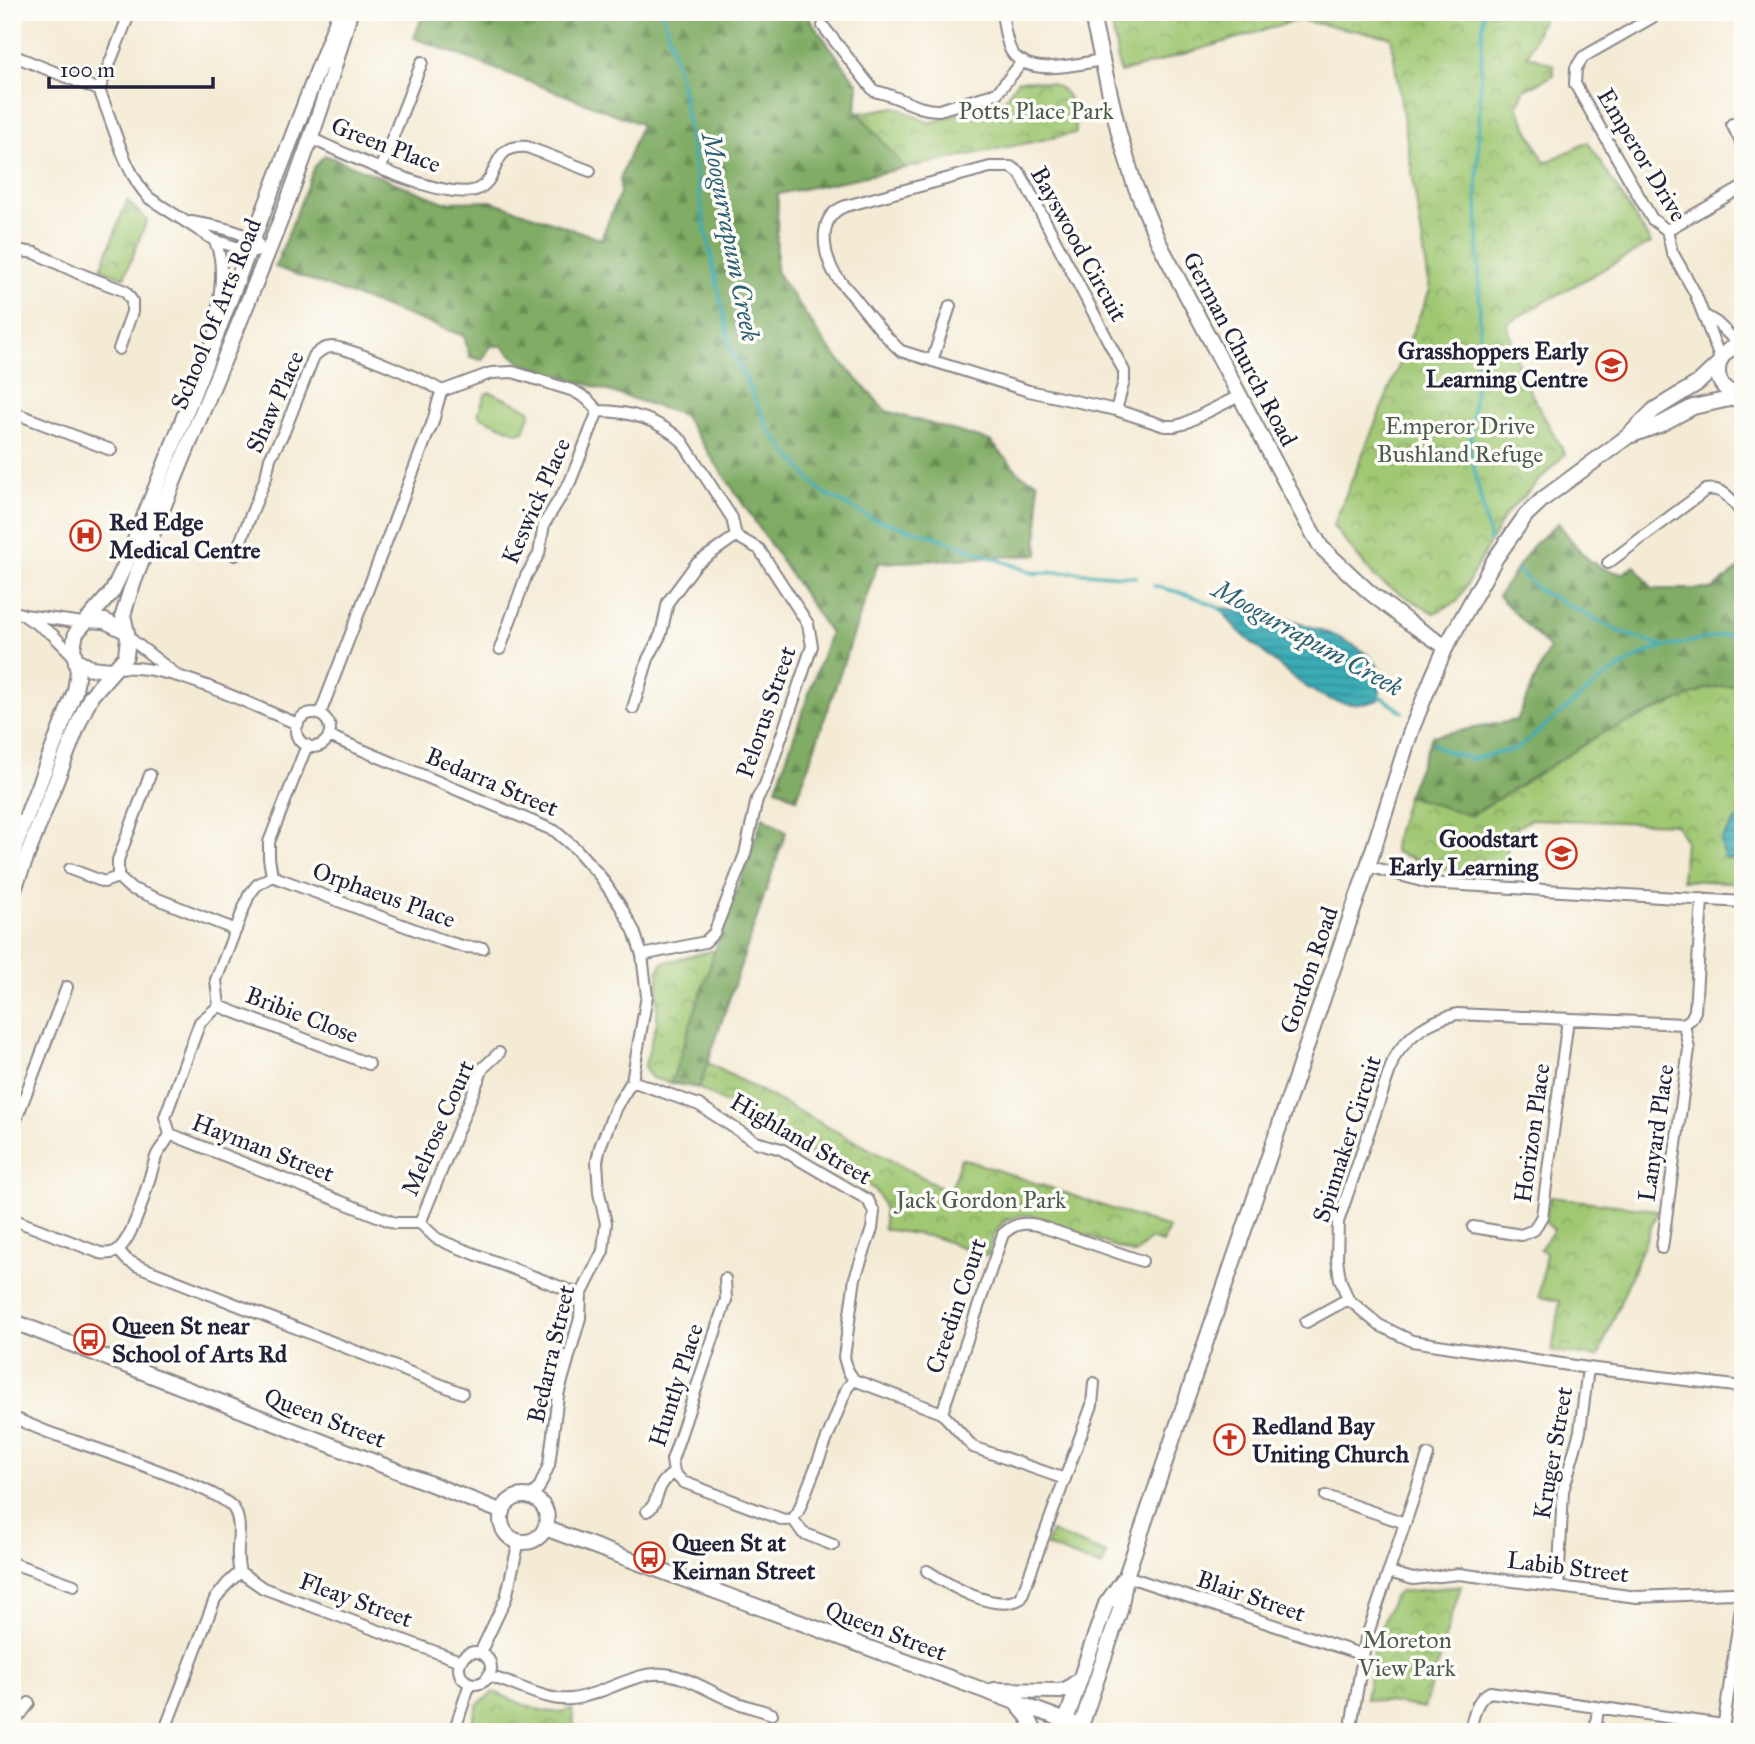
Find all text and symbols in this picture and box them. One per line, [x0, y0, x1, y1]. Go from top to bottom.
scale bar [49, 46, 214, 90]
text: 100 m [60, 57, 115, 83]
street label: Emperor Drive [1590, 83, 1694, 227]
park label: Potts Place Park [958, 96, 1115, 126]
street label: Green Place [327, 110, 445, 180]
water label: Moogurrapum Creek [694, 127, 767, 345]
street label: Bayswood Circuit [1024, 161, 1134, 327]
street label: School Of Arts Road [164, 214, 268, 414]
street label: German Church Road [1176, 247, 1304, 451]
place label: Grasshoppers Early Learning Centre [1398, 336, 1590, 394]
street label: Shaw Place [239, 346, 311, 458]
school or university icon: Grasshoppers Early Learning Centre [1594, 348, 1628, 382]
park label: Emperor Drive Bushland Refuge [1377, 411, 1543, 469]
street label: Keswick Place [495, 433, 577, 569]
place label: Red Edge Medical Centre [109, 507, 261, 565]
hospital icon: Red Edge Medical Centre [69, 519, 103, 553]
water label: Moogurrapum Creek [1204, 571, 1409, 704]
street label: Pelorus Street [729, 642, 803, 782]
street label: Bedarra Street [421, 741, 563, 824]
place label: Goodstart Early Learning [1389, 824, 1539, 882]
school or university icon: Goodstart Early Learning [1544, 836, 1578, 870]
street label: Orphaeus Place [308, 855, 460, 935]
street label: Gordon Road [1273, 903, 1345, 1037]
street label: Bribie Close [241, 980, 363, 1050]
street label: Spinnaker Circuit [1306, 1051, 1388, 1226]
street label: Melrose Court [395, 1055, 481, 1200]
street label: Horizon Place [1507, 1061, 1557, 1205]
street label: Lanyard Place [1632, 1062, 1680, 1204]
street label: Highland Street [725, 1086, 878, 1192]
street label: Hayman Street [188, 1107, 339, 1189]
park label: Jack Gordon Park [893, 1185, 1067, 1215]
street label: Creedin Court [919, 1234, 993, 1377]
street label: Bedarra Street [521, 1281, 582, 1426]
place label: Queen St near School of Arts Rd [112, 1311, 288, 1369]
street label: Huntly Place [642, 1320, 710, 1450]
bus stop icon: Queen St near School of Arts Rd [72, 1323, 106, 1357]
street label: Queen Street [260, 1381, 390, 1455]
street label: Kruger Street [1527, 1384, 1579, 1522]
place label: Redland Bay Uniting Church [1252, 1411, 1410, 1469]
church icon: Redland Bay Uniting Church [1212, 1423, 1246, 1457]
place label: Queen St at Keirnan Street [672, 1528, 816, 1586]
bus stop icon: Queen St at Keirnan Street [632, 1540, 666, 1574]
street label: Labib Street [1505, 1545, 1631, 1589]
street label: Blair Street [1193, 1563, 1310, 1629]
street label: Fleay Street [295, 1566, 417, 1634]
street label: Queen Street [821, 1594, 951, 1668]
park label: Moreton View Park [1357, 1625, 1457, 1683]

